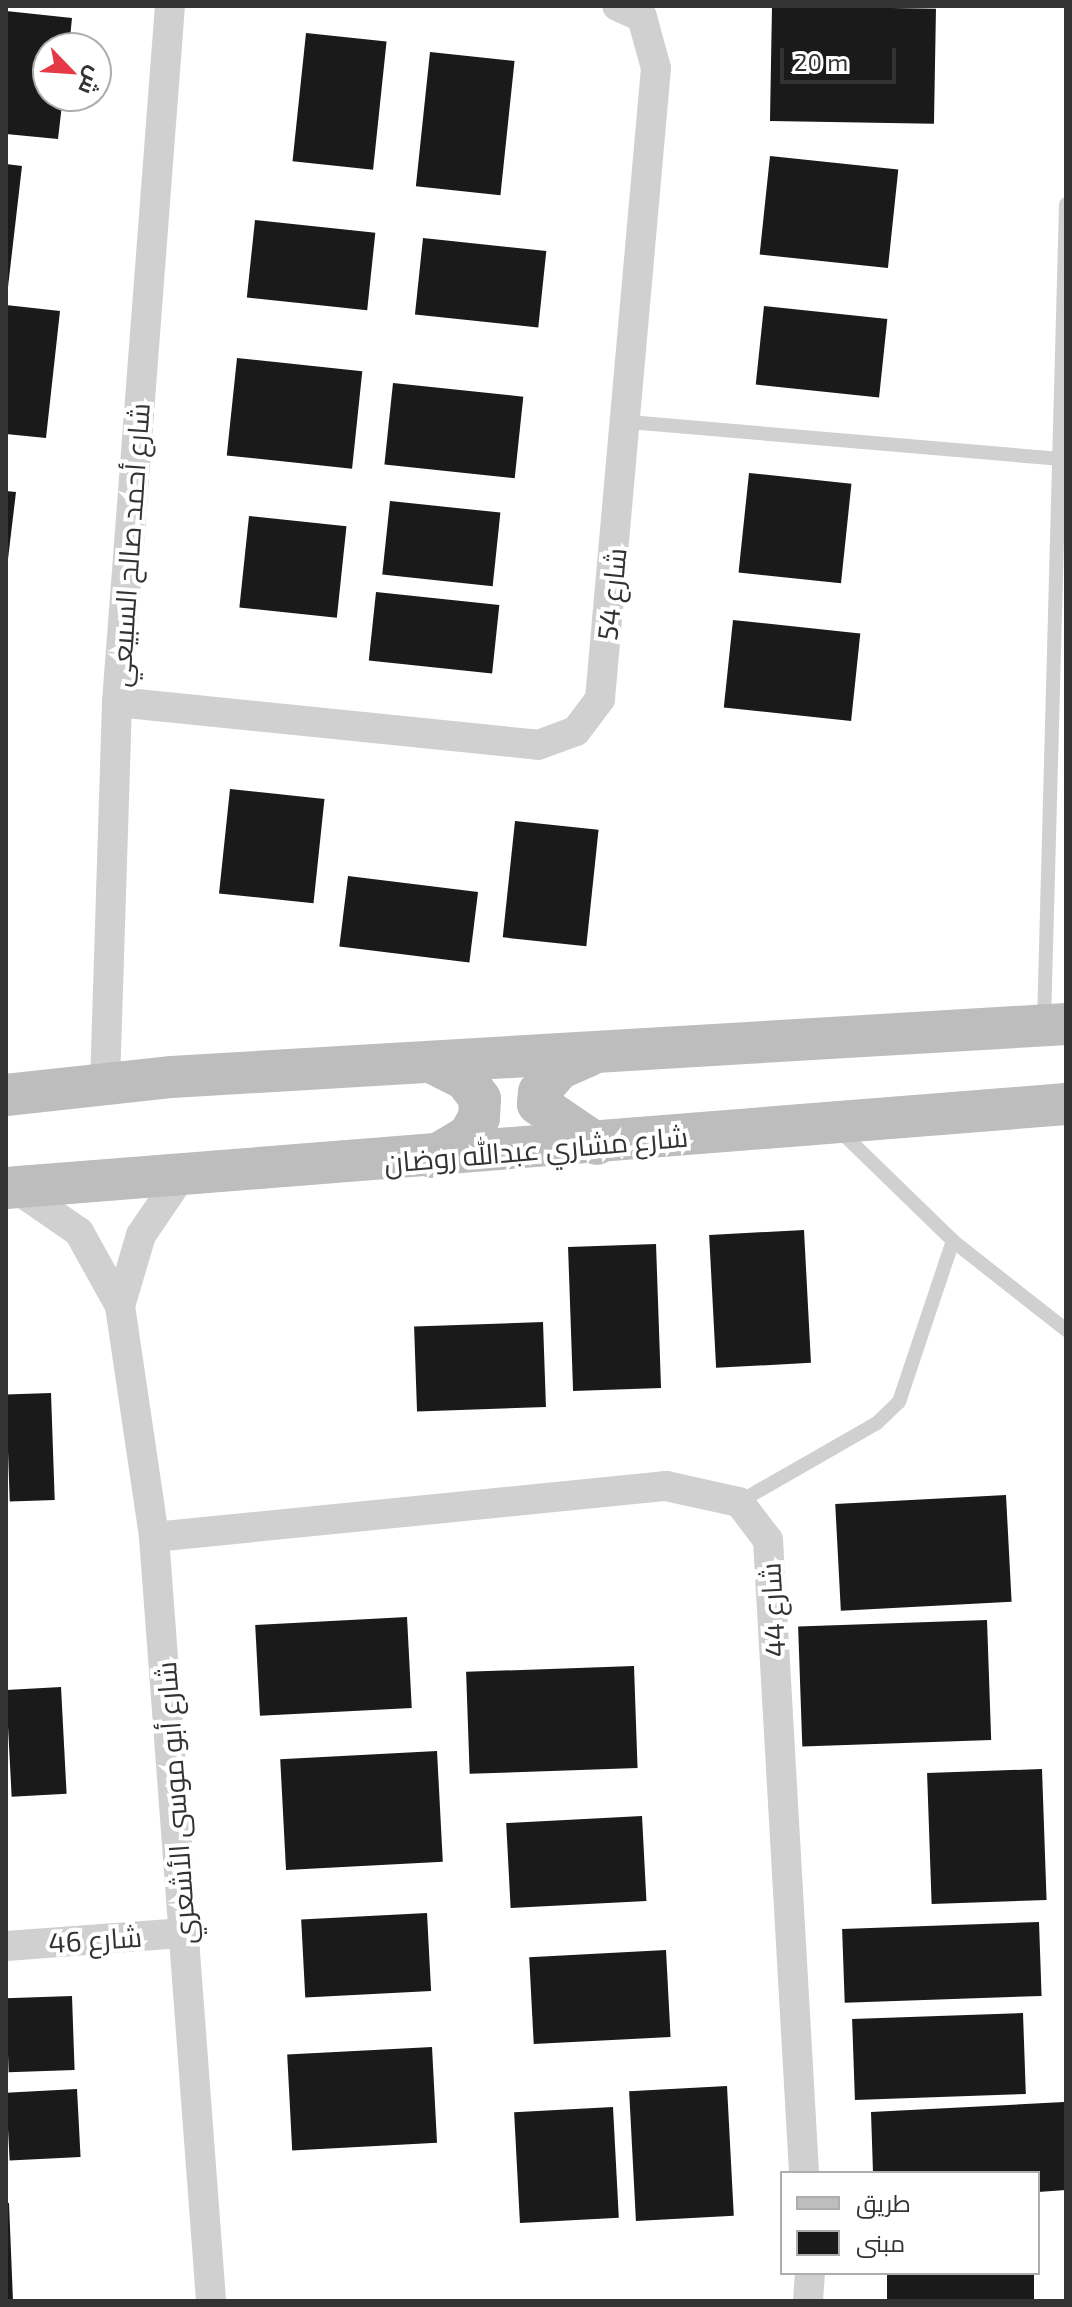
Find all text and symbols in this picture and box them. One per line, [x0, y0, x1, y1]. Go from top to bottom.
north arrow [32, 32, 112, 112]
scale bar [784, 32, 900, 82]
text: 20 m [794, 47, 848, 76]
text: ش [74, 63, 110, 100]
street label: شارع أحمد صالح السبيعي [102, 402, 156, 688]
street label: شارع 54 [589, 546, 633, 642]
street label: شارع مشاري عبدالله روضان [383, 1119, 689, 1179]
street label: شارع 44 [753, 1562, 791, 1658]
street label: شارع أبو موسى الأشعري [148, 1660, 202, 1946]
street label: شارع 46 [47, 1919, 143, 1959]
legend [780, 2171, 1040, 2275]
text: طريق [856, 2188, 911, 2217]
text: مبنى [856, 2228, 905, 2257]

